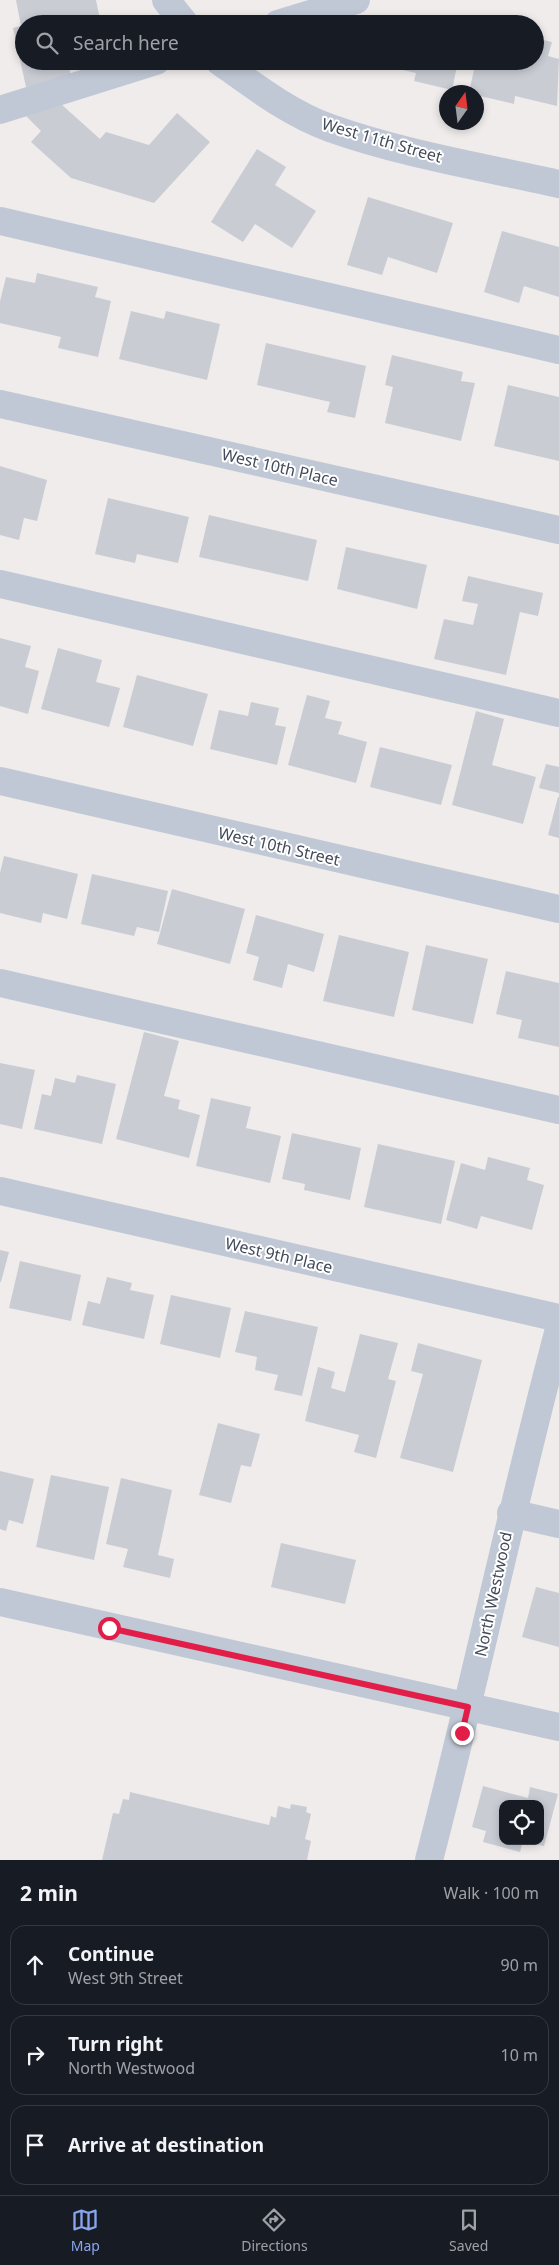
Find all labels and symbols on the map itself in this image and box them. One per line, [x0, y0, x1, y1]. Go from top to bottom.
north arrow [439, 85, 484, 130]
street label: West 11th Street [319, 112, 445, 168]
street label: West 10th Place [220, 443, 340, 491]
street label: West 10th Street [216, 821, 342, 871]
street label: West 9th Place [223, 1232, 335, 1278]
street label: North Westwood [469, 1530, 517, 1658]
route start [98, 1617, 121, 1640]
route end [451, 1722, 474, 1745]

